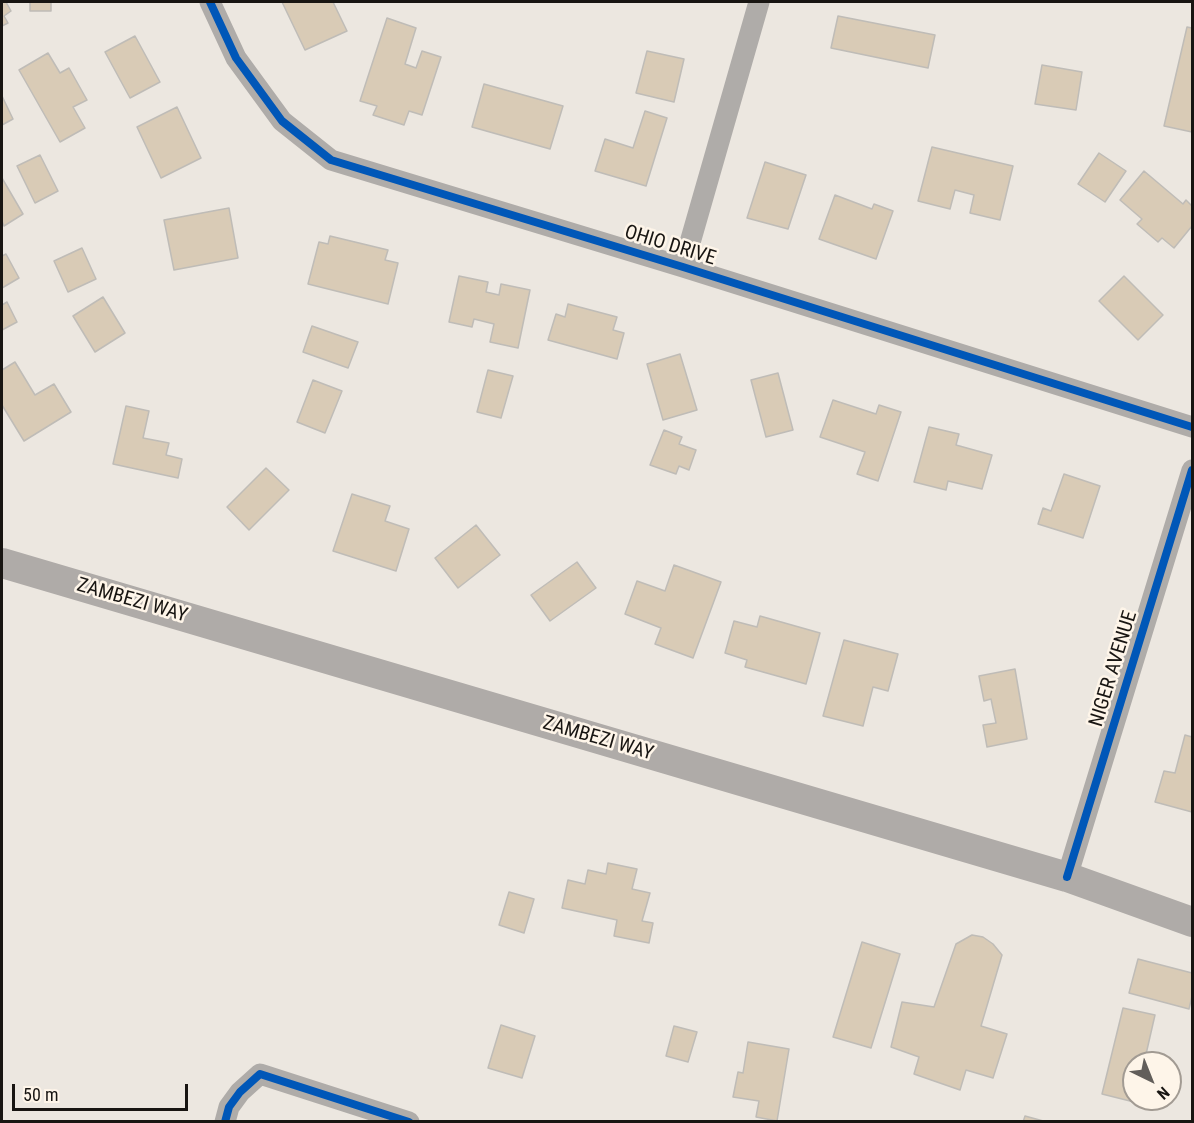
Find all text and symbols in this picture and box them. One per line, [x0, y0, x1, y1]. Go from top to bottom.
street label: OHIO DRIVE [621, 221, 719, 271]
street label: ZAMBEZI WAY [74, 574, 190, 628]
street label: NIGER AVENUE [1085, 608, 1143, 730]
street label: ZAMBEZI WAY [540, 712, 656, 766]
north arrow [1122, 1051, 1182, 1111]
scale bar [15, 1072, 190, 1110]
text: N [1153, 1083, 1173, 1103]
text: 50 m [23, 1084, 58, 1105]

